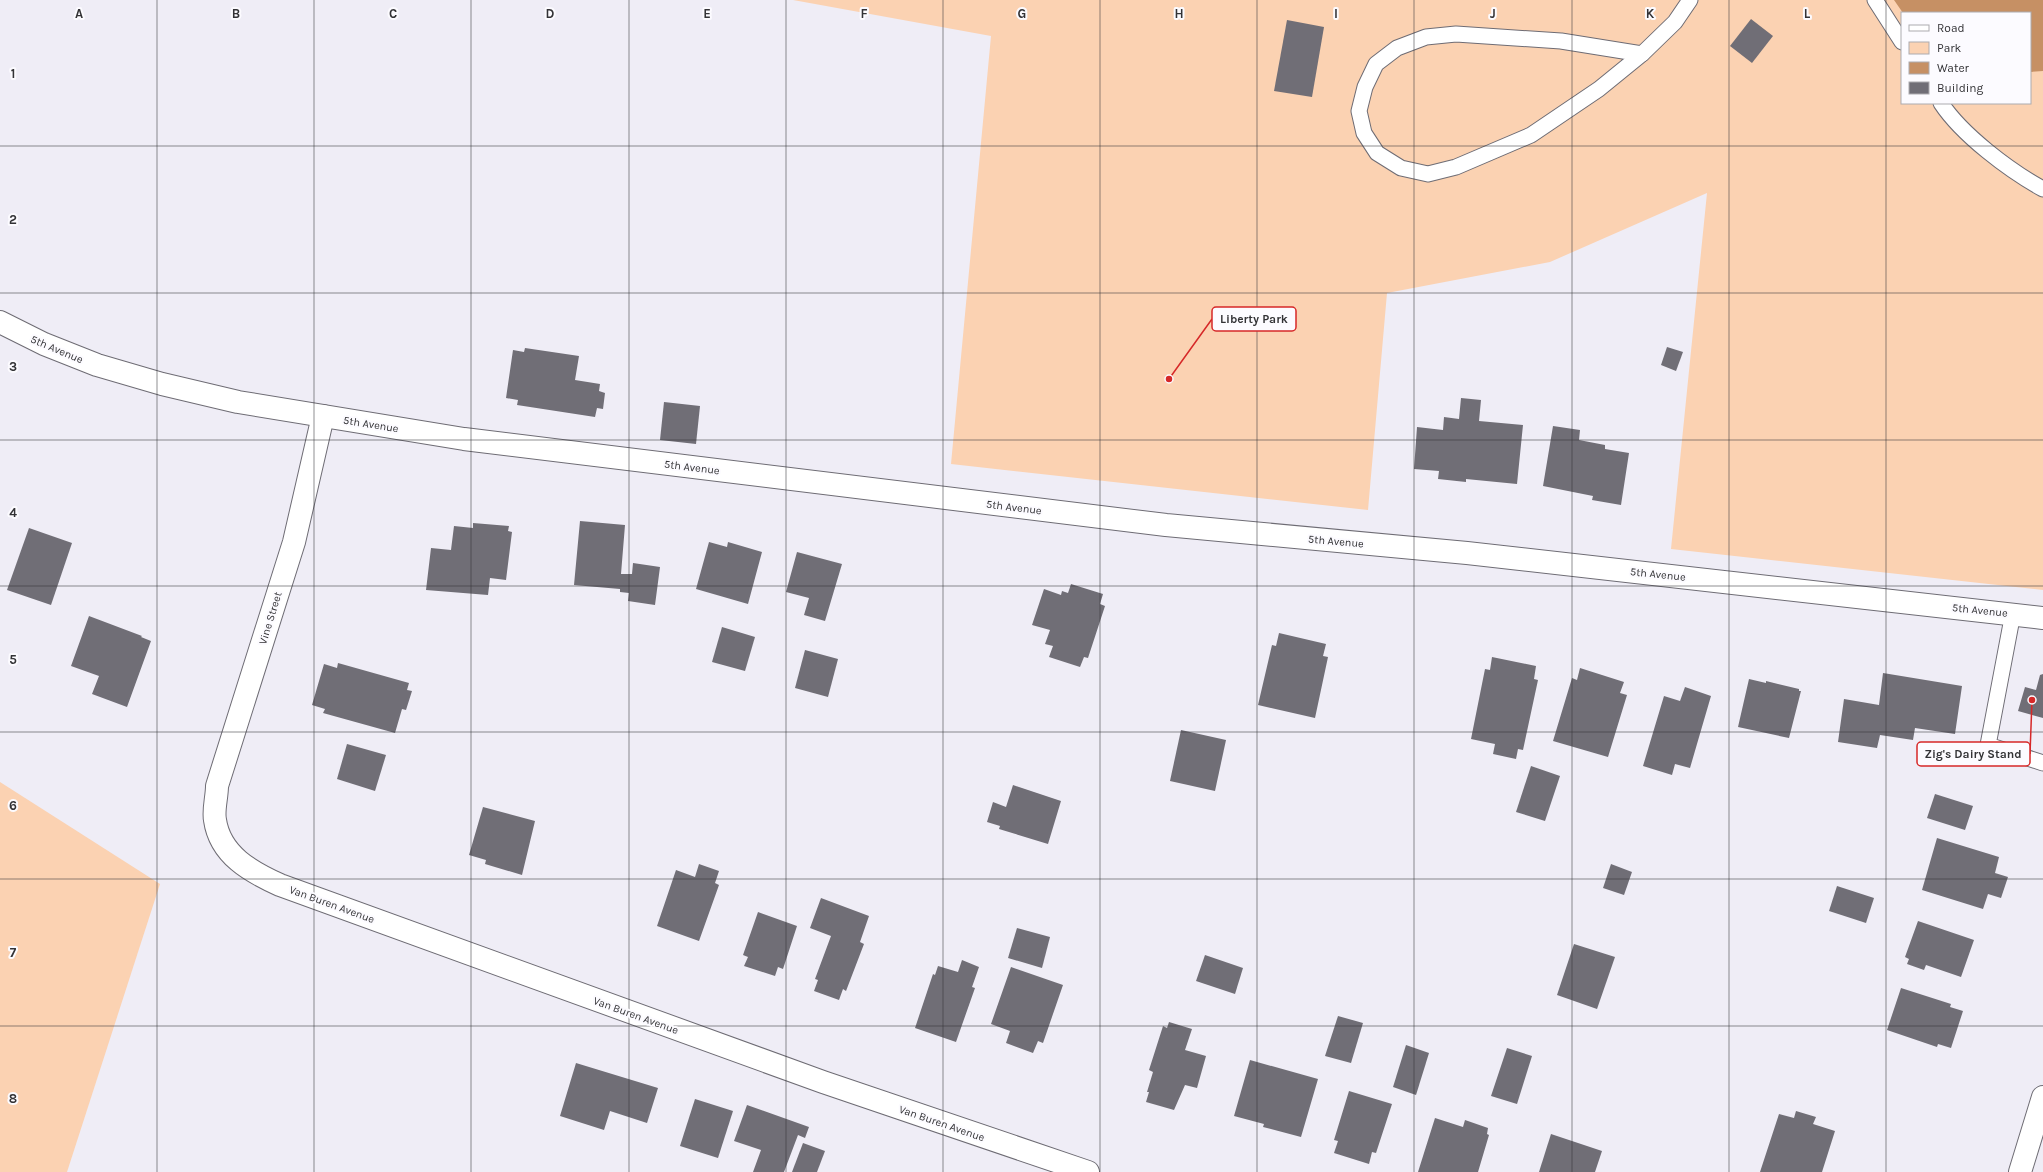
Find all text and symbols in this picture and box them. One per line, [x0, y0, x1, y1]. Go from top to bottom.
text: A [75, 6, 83, 21]
text: B [232, 6, 240, 21]
text: C [389, 6, 397, 21]
text: D [546, 6, 555, 21]
text: E [703, 6, 711, 21]
text: F [860, 6, 868, 21]
text: G [1018, 6, 1026, 21]
text: H [1174, 6, 1184, 21]
text: I [1334, 6, 1338, 21]
text: J [1490, 6, 1496, 21]
text: K [1646, 6, 1655, 21]
text: L [1804, 6, 1811, 21]
legend [1901, 12, 2031, 104]
text: Road [1937, 21, 1965, 35]
text: Park [1937, 41, 1962, 55]
text: Water [1937, 61, 1970, 75]
text: 1 [11, 66, 15, 81]
text: Building [1937, 81, 1984, 95]
text: 2 [9, 212, 17, 227]
callout: Liberty Park [1212, 307, 1296, 331]
text: Liberty Park [1220, 312, 1288, 326]
street label: 5th Avenue [29, 333, 85, 366]
text: 3 [9, 359, 17, 374]
street label: 5th Avenue [342, 414, 400, 435]
street label: 5th Avenue [663, 458, 721, 477]
street label: 5th Avenue [985, 498, 1043, 517]
text: 4 [9, 505, 17, 520]
street label: 5th Avenue [1308, 533, 1365, 550]
street label: 5th Avenue [1630, 565, 1687, 584]
street label: Vine Street [256, 590, 285, 646]
street label: 5th Avenue [1952, 601, 2009, 620]
text: 5 [9, 652, 17, 667]
callout: Zig's Dairy Stand [1917, 742, 2030, 766]
text: Zig's Dairy Stand [1924, 747, 2022, 761]
text: 6 [9, 798, 17, 813]
street label: Van Buren Avenue [287, 883, 377, 926]
text: 7 [10, 945, 17, 960]
street label: Van Buren Avenue [591, 994, 681, 1037]
text: 8 [9, 1091, 17, 1106]
street label: Van Buren Avenue [897, 1103, 987, 1144]

